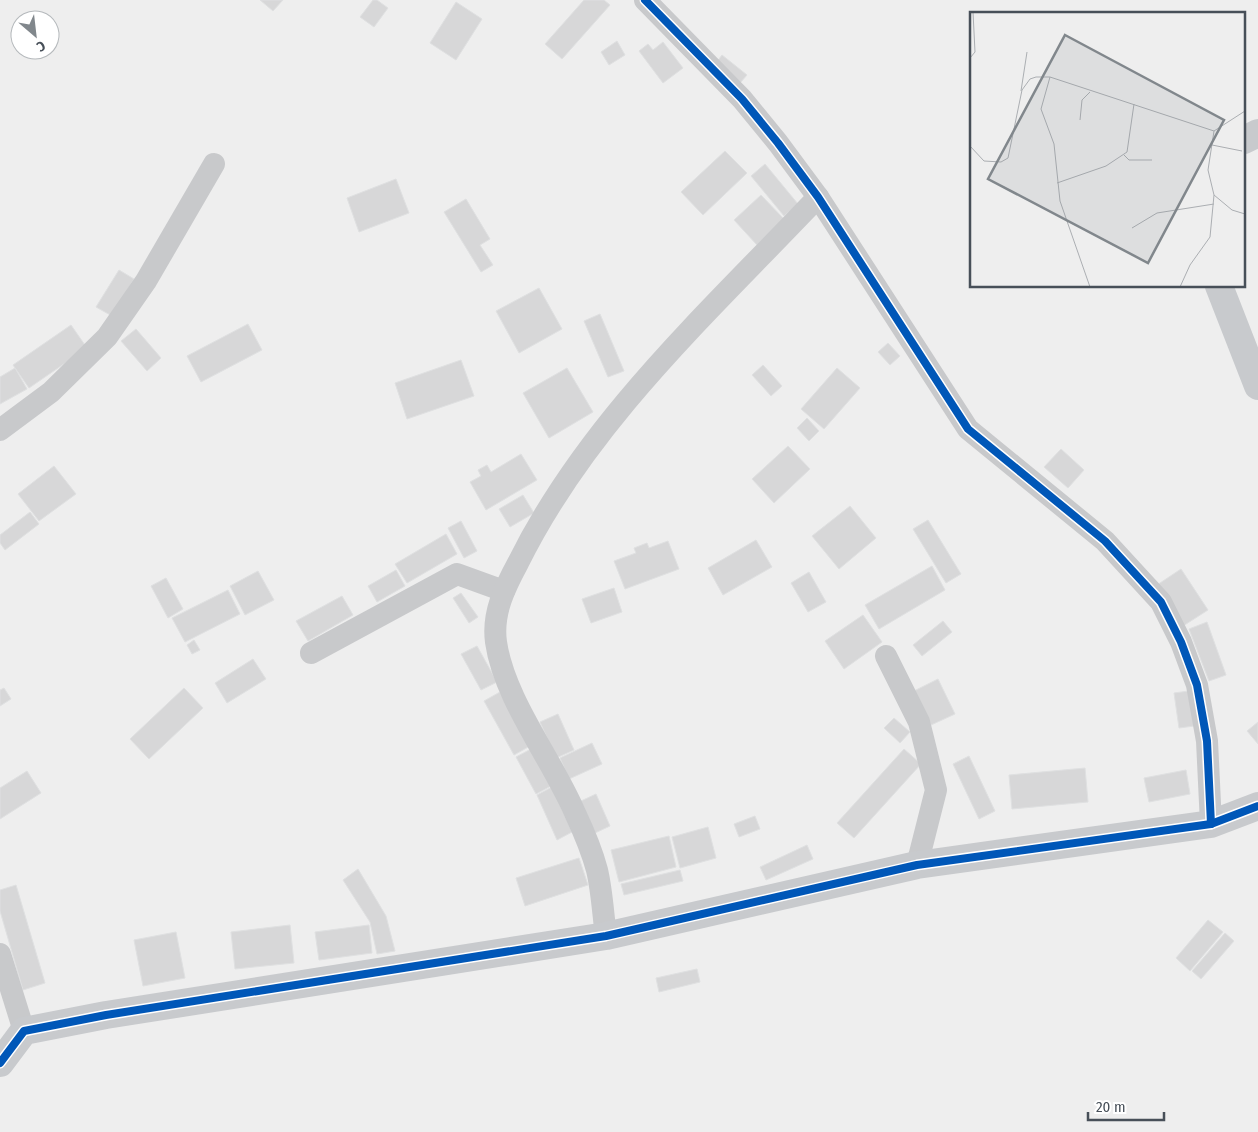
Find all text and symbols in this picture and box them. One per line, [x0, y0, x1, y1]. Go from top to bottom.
north arrow [10, 10, 60, 60]
inset map [970, 12, 1246, 288]
text: С [33, 37, 48, 56]
scale bar [1088, 1090, 1164, 1122]
text: 20 m [1096, 1098, 1126, 1116]

